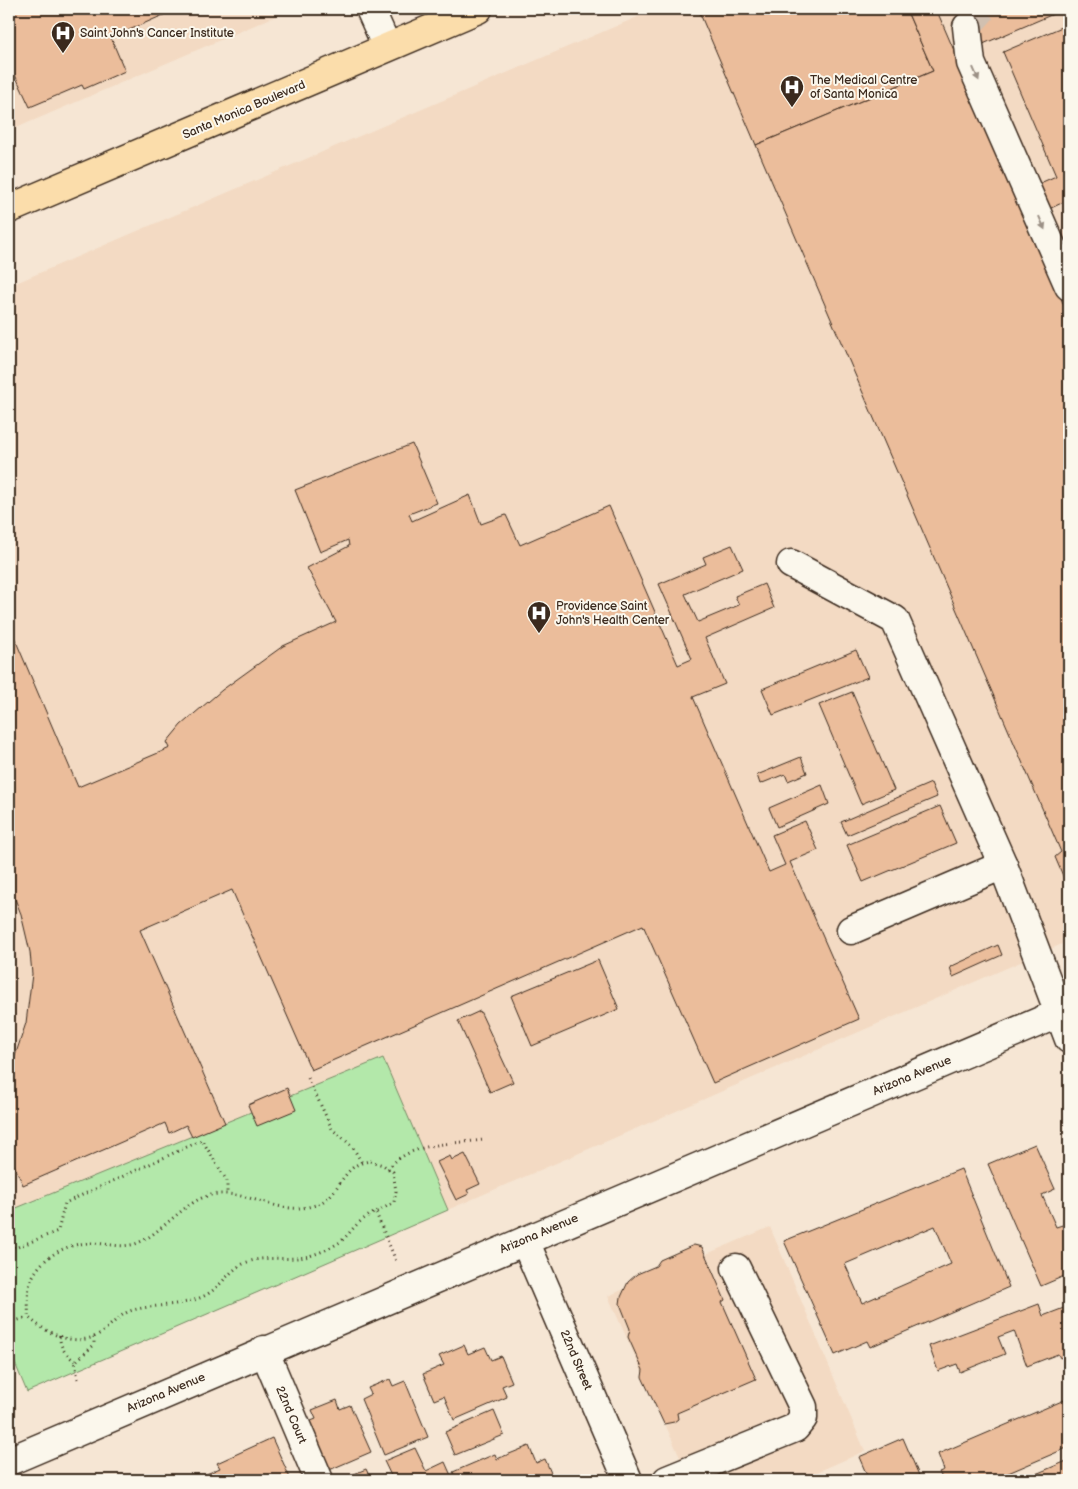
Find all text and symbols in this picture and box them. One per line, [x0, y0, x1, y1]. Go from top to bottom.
hospital icon: Saint John's Cancer Institute [50, 20, 76, 54]
place label: Saint John's Cancer Institute [80, 26, 234, 41]
one-way arrow [973, 67, 981, 82]
place label: The Medical Centre of Santa Monica [810, 73, 917, 102]
hospital icon: The Medical Centre of Santa Monica [779, 74, 805, 108]
street label: Santa Monica Boulevard [180, 77, 308, 143]
one-way arrow [1038, 216, 1046, 230]
place label: Providence Saint John's Health Center [556, 599, 670, 628]
hospital icon: Providence Saint John's Health Center [526, 600, 552, 634]
street label: Arizona Avenue [870, 1053, 954, 1099]
street label: Arizona Avenue [497, 1211, 581, 1257]
street label: 22nd Street [557, 1328, 595, 1393]
street label: Arizona Avenue [124, 1370, 208, 1416]
street label: 22nd Court [272, 1384, 310, 1446]

